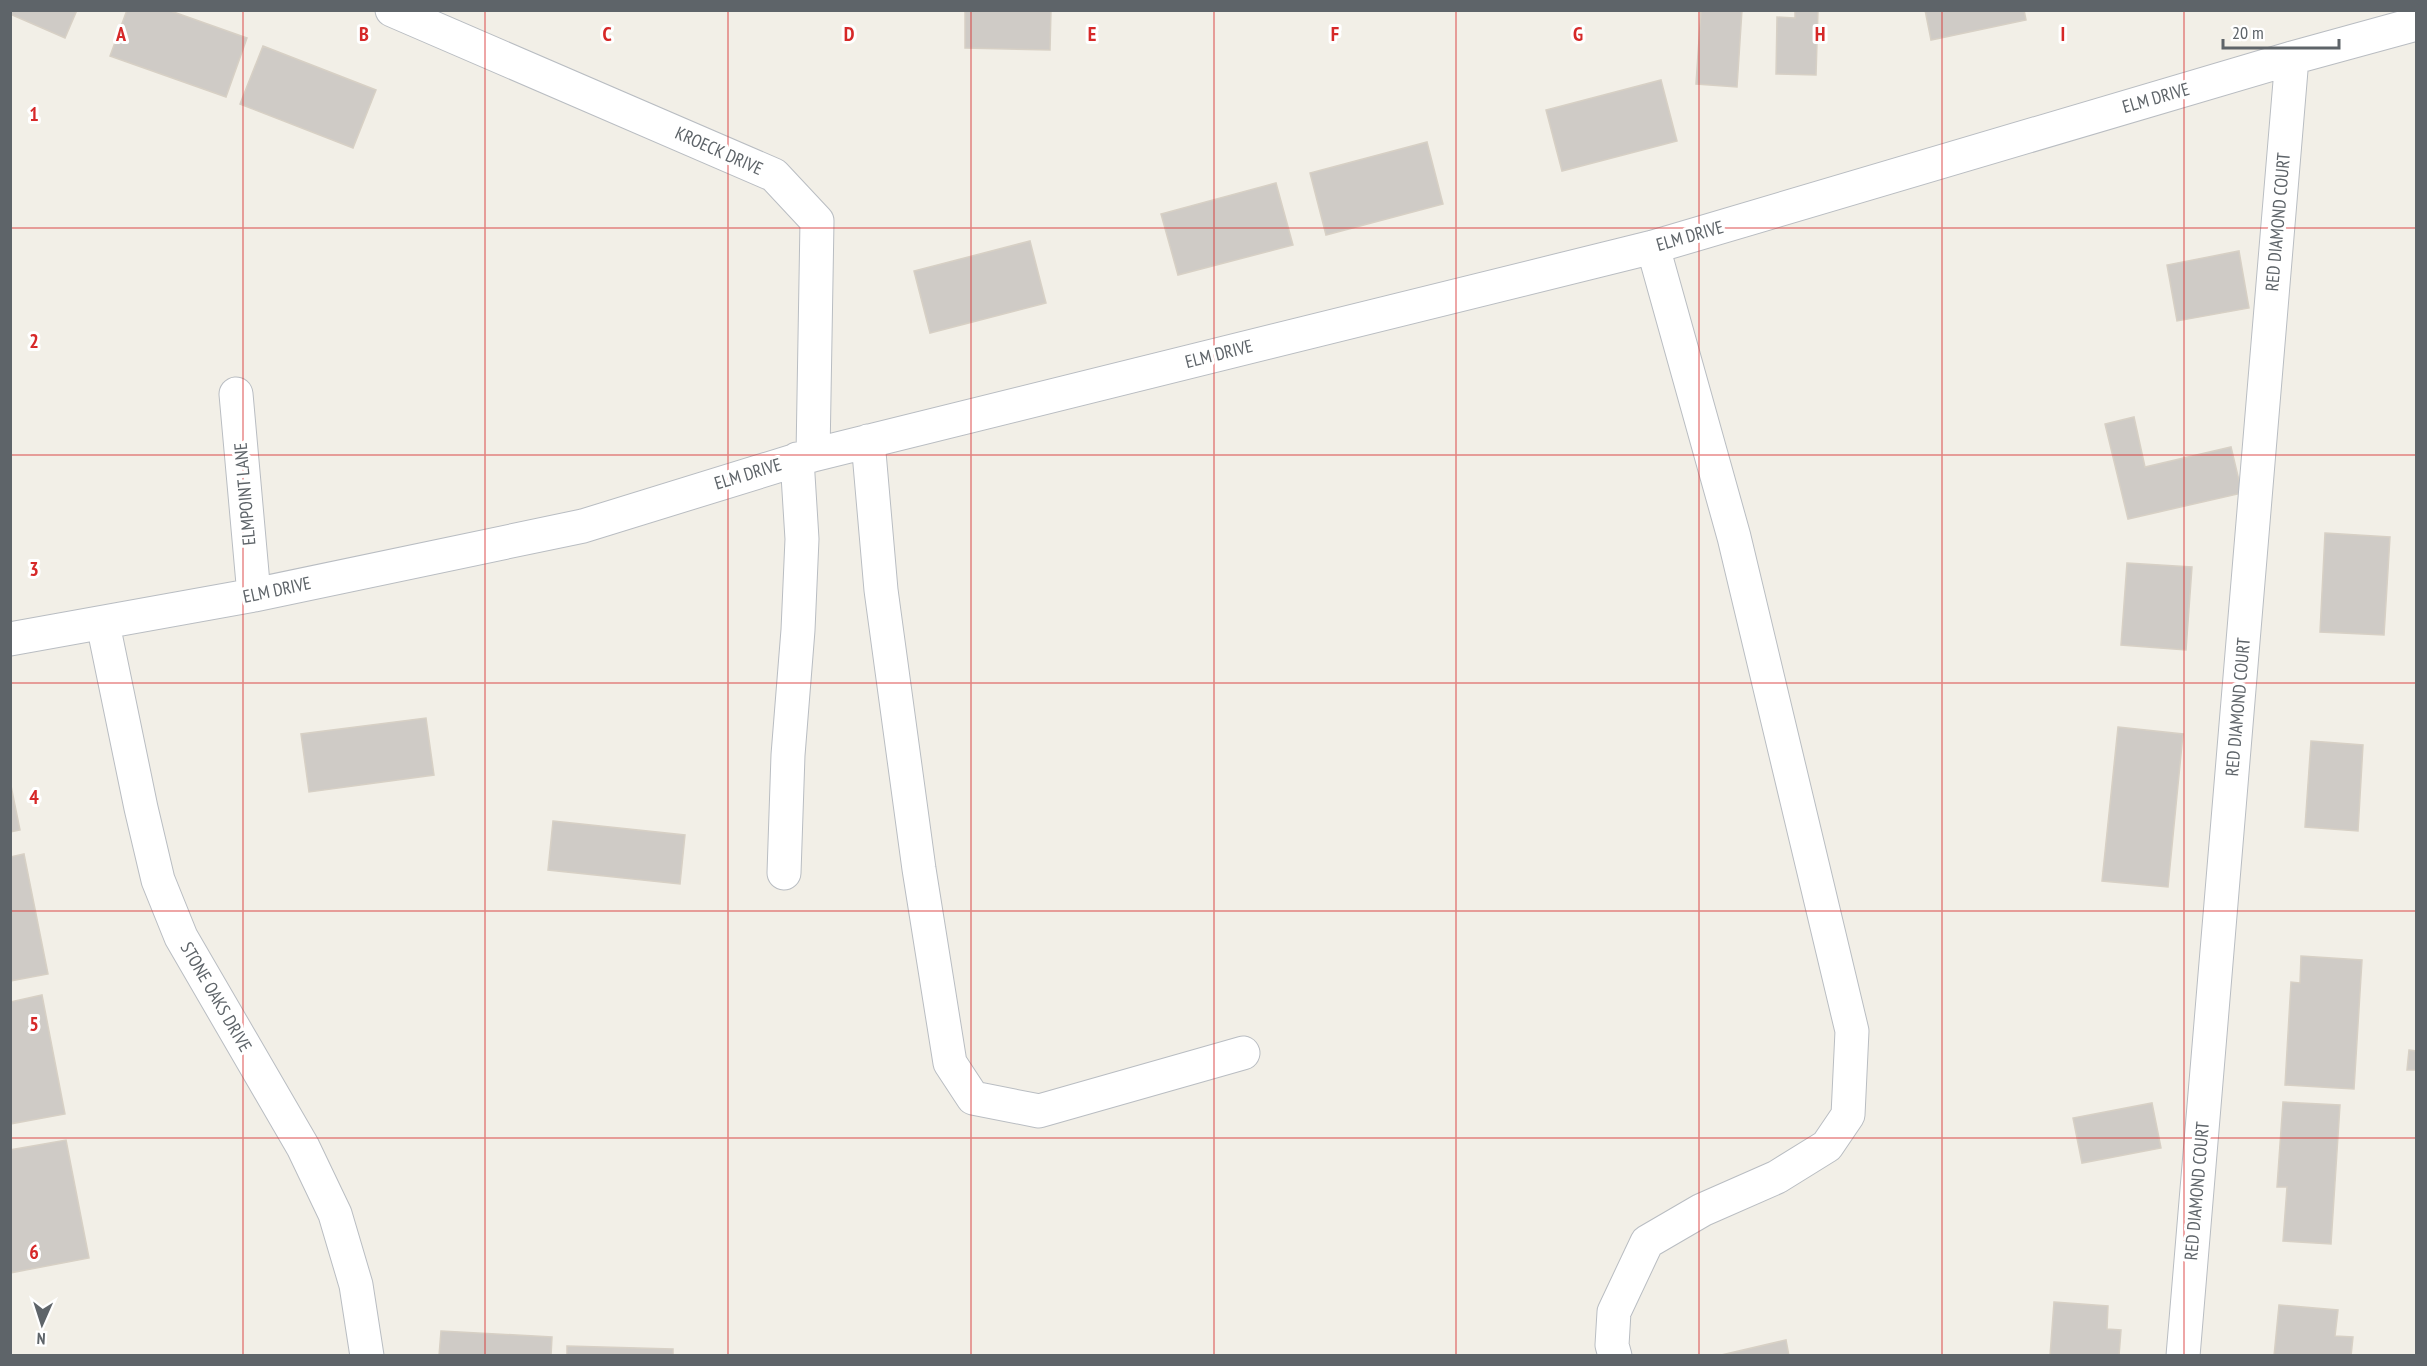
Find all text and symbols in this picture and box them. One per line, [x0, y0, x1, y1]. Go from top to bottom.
scale bar [2223, 12, 2338, 50]
text: A [115, 21, 127, 47]
text: B [359, 21, 369, 47]
text: C [602, 21, 612, 47]
text: D [844, 21, 855, 47]
text: E [1088, 21, 1096, 47]
text: F [1331, 21, 1339, 47]
text: G [1573, 21, 1583, 47]
text: H [1815, 21, 1825, 47]
text: I [2061, 21, 2065, 47]
text: 20 m [2232, 21, 2264, 44]
street label: ELM DRIVE [2120, 77, 2192, 118]
text: 1 [29, 101, 39, 127]
street label: KROECK DRIVE [672, 121, 767, 180]
street label: RED DIAMOND COURT [2260, 152, 2295, 292]
street label: ELM DRIVE [1654, 215, 1726, 256]
text: 2 [29, 328, 39, 354]
street label: ELM DRIVE [1183, 334, 1255, 373]
street label: ELMPOINT LANE [229, 442, 260, 546]
street label: ELM DRIVE [712, 452, 784, 495]
text: 3 [29, 556, 39, 582]
street label: ELM DRIVE [241, 571, 313, 608]
street label: RED DIAMOND COURT [2220, 637, 2255, 777]
text: 4 [29, 784, 39, 810]
street label: STONE OAKS DRIVE [176, 938, 257, 1056]
text: 5 [29, 1011, 39, 1037]
street label: RED DIAMOND COURT [2179, 1121, 2214, 1261]
text: 6 [29, 1239, 39, 1265]
north arrow [12, 1294, 72, 1354]
text: N [36, 1329, 46, 1349]

